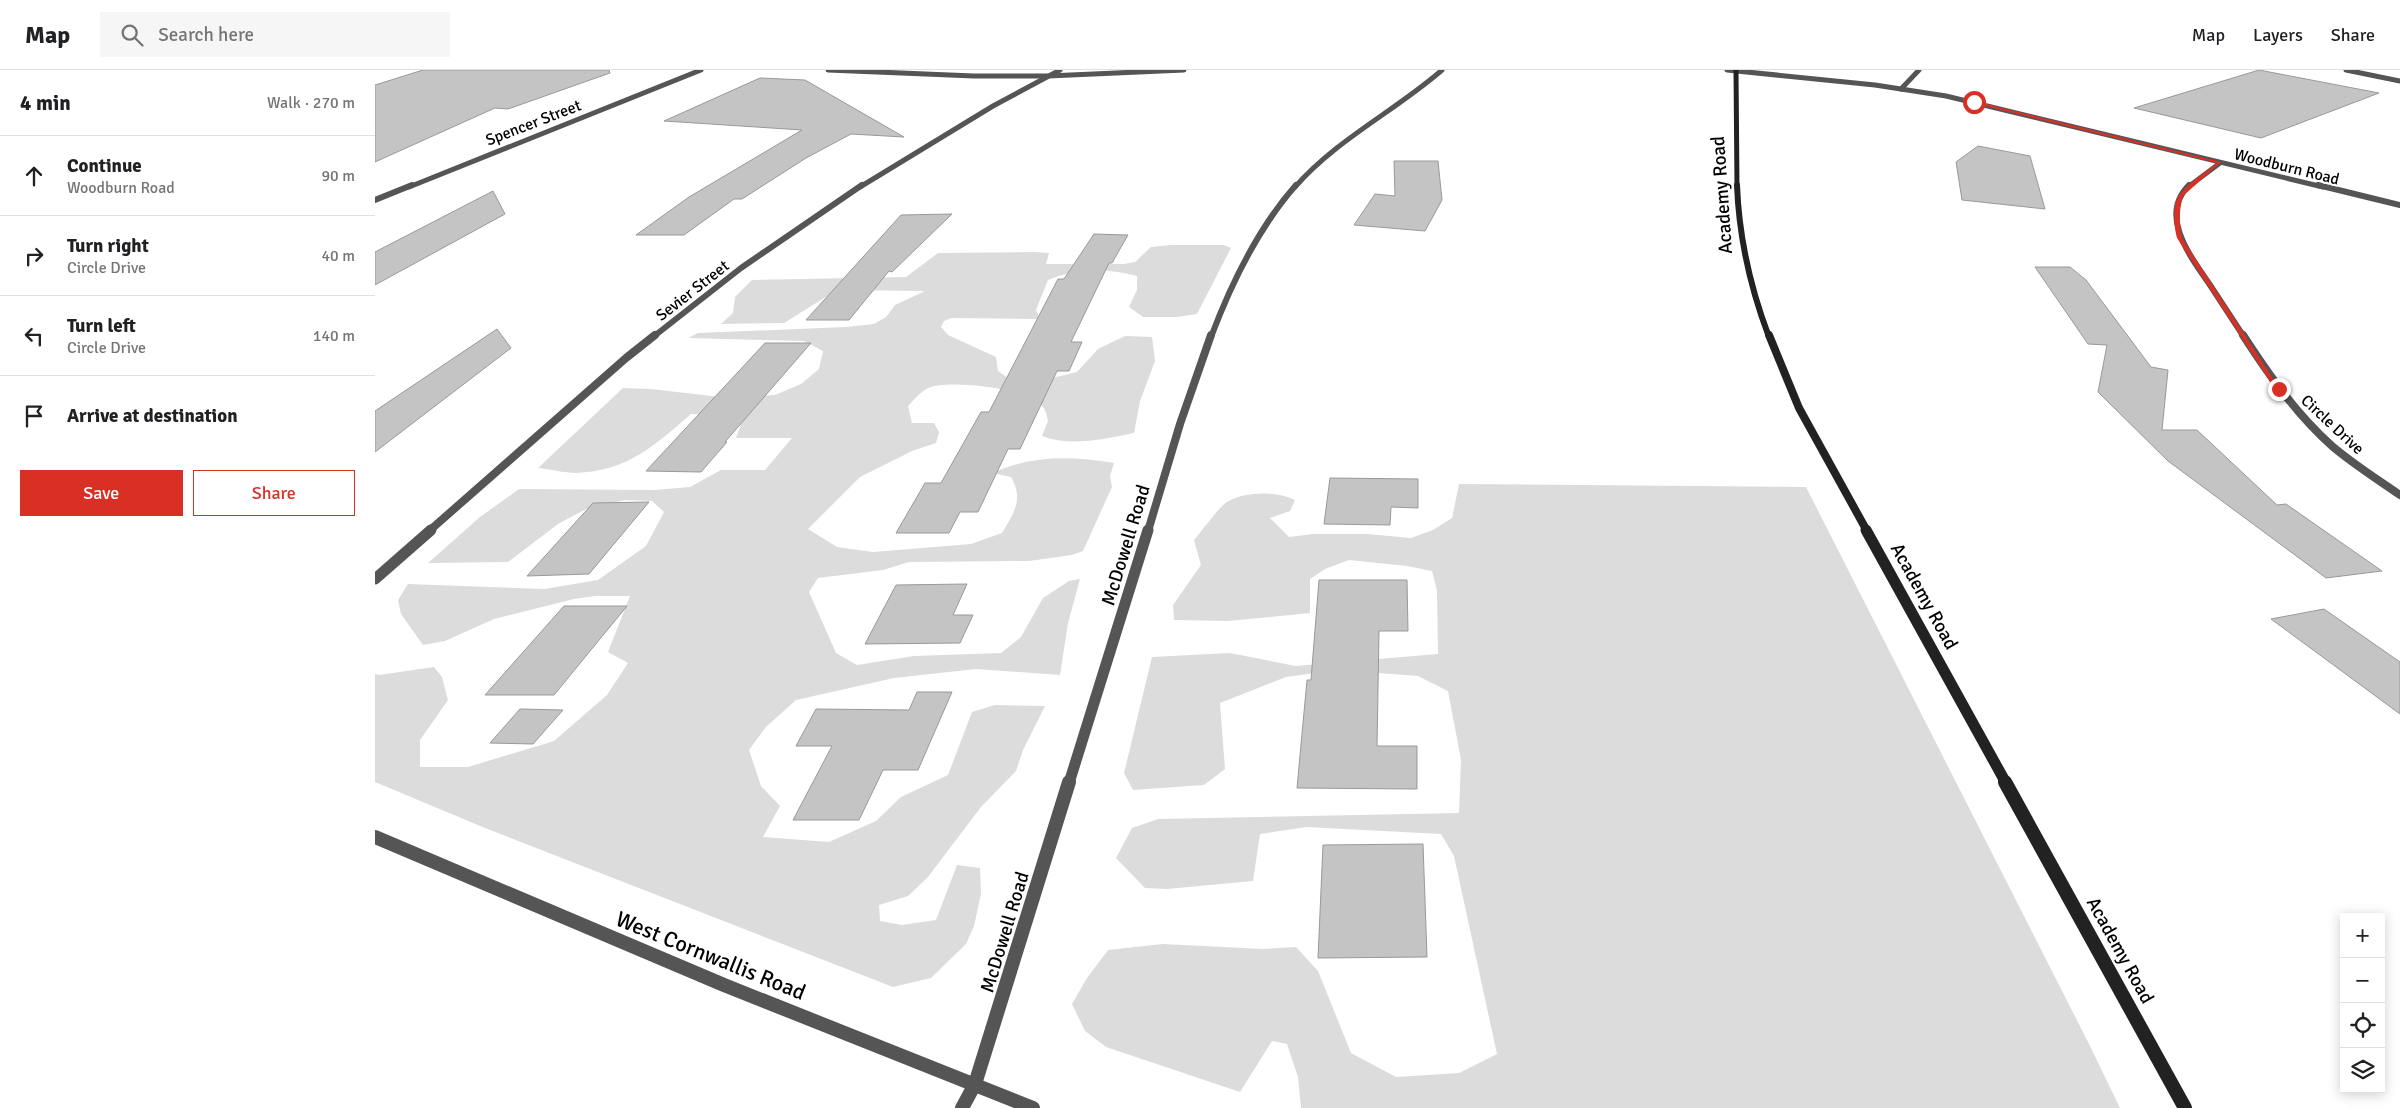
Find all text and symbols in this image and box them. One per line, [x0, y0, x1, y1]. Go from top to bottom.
search box [100, 12, 450, 57]
text: Map [25, 20, 70, 50]
icon: search [118, 21, 146, 49]
text: Search here [158, 23, 254, 47]
text: Map [2192, 24, 2225, 46]
text: Layers [2253, 24, 2303, 46]
text: Share [2331, 24, 2375, 46]
text: 4 min [20, 90, 71, 116]
route start [1963, 91, 1986, 114]
text: Walk · 270 m [267, 93, 355, 113]
street label: Spencer Street [483, 95, 584, 150]
street label: Academy Road [1706, 135, 1738, 255]
street label: Woodburn Road [2232, 144, 2341, 190]
text: Continue [67, 154, 142, 178]
icon: ahead [20, 162, 48, 190]
text: 90 m [321, 166, 355, 186]
text: Woodburn Road [67, 178, 175, 198]
text: Turn right [67, 234, 149, 258]
icon: right [20, 242, 48, 270]
text: 40 m [321, 246, 355, 266]
street label: Sevier Street [652, 256, 733, 326]
text: Circle Drive [67, 258, 146, 278]
text: Turn left [67, 314, 136, 338]
icon: left [20, 322, 48, 350]
text: 140 m [313, 326, 355, 346]
text: Circle Drive [67, 338, 146, 358]
route end [2268, 378, 2291, 401]
street label: Circle Drive [2297, 390, 2368, 459]
icon: arrive [20, 402, 48, 430]
text: Arrive at destination [67, 404, 238, 428]
button: Save [20, 470, 183, 516]
button: Share [193, 470, 355, 516]
street label: McDowell Road [1096, 482, 1156, 609]
street label: Academy Road [1885, 539, 1963, 654]
street label: McDowell Road [975, 869, 1035, 996]
street label: Academy Road [2081, 893, 2159, 1008]
street label: West Cornwallis Road [612, 905, 810, 1006]
map controls [2340, 913, 2385, 1093]
button: + [2340, 913, 2385, 958]
button: − [2340, 958, 2385, 1003]
button: locate [2340, 1003, 2385, 1048]
button: layers [2340, 1048, 2385, 1093]

